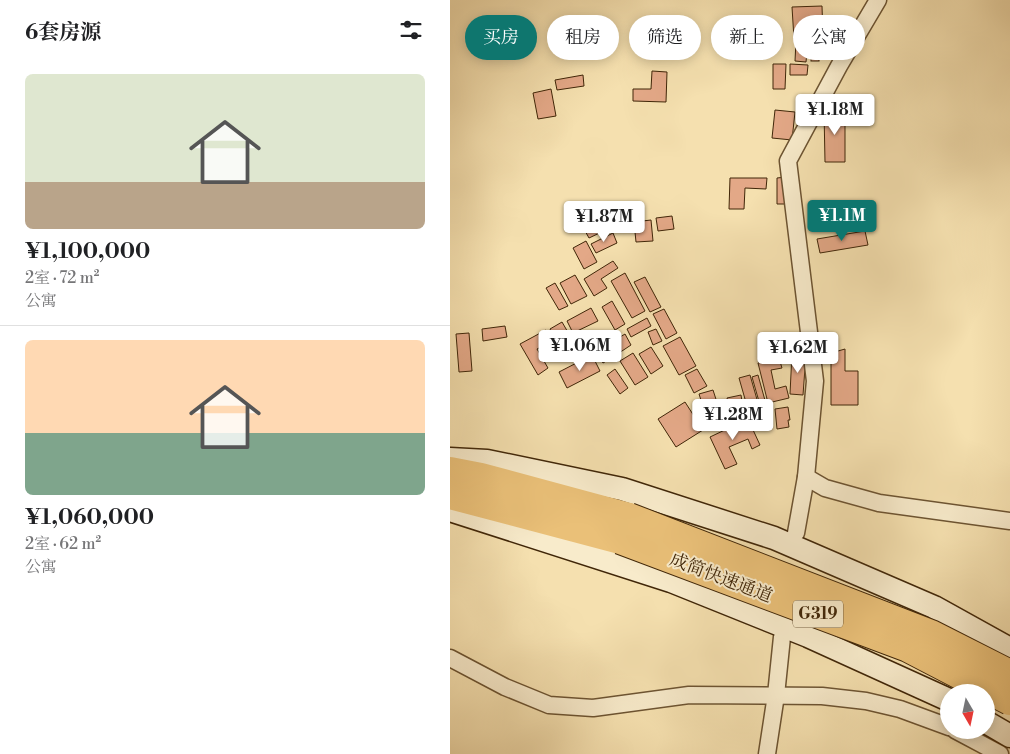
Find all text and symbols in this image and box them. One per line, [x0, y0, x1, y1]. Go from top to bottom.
chip: 买房 [465, 15, 537, 60]
chip: 租房 [547, 15, 619, 60]
chip: 筛选 [629, 15, 701, 60]
chip: 新上 [711, 15, 783, 60]
chip: 公寓 [793, 15, 865, 60]
icon: filters [397, 16, 425, 44]
text: 6套房源 [25, 20, 101, 46]
pin: ¥1.18M [794, 94, 876, 136]
text: ¥1.18M [806, 100, 864, 120]
icon: home [180, 107, 270, 197]
pin: ¥1.87M [563, 200, 645, 243]
pin: ¥1.1M [807, 200, 877, 242]
text: ¥1.1M [818, 206, 866, 226]
text: ¥1.87M [575, 207, 633, 227]
text: ¥1,100,000 [25, 239, 150, 265]
text: 2室 · 72 m² [25, 268, 99, 288]
text: 公寓 [25, 291, 57, 311]
pin: ¥1.06M [539, 330, 621, 372]
pin: ¥1.62M [757, 332, 839, 374]
text: ¥1.06M [550, 336, 611, 356]
text: ¥1.62M [768, 338, 828, 358]
icon: home [180, 372, 270, 462]
pin: ¥1.28M [692, 398, 774, 441]
text: ¥1.28M [703, 405, 763, 425]
text: ¥1,060,000 [25, 505, 154, 531]
text: 2室 · 62 m² [25, 534, 101, 554]
street label: 成简快速通道 [666, 548, 776, 608]
text: 公寓 [25, 557, 57, 577]
road number: G319 [793, 600, 843, 628]
north arrow [940, 684, 995, 739]
map controls [940, 684, 995, 739]

